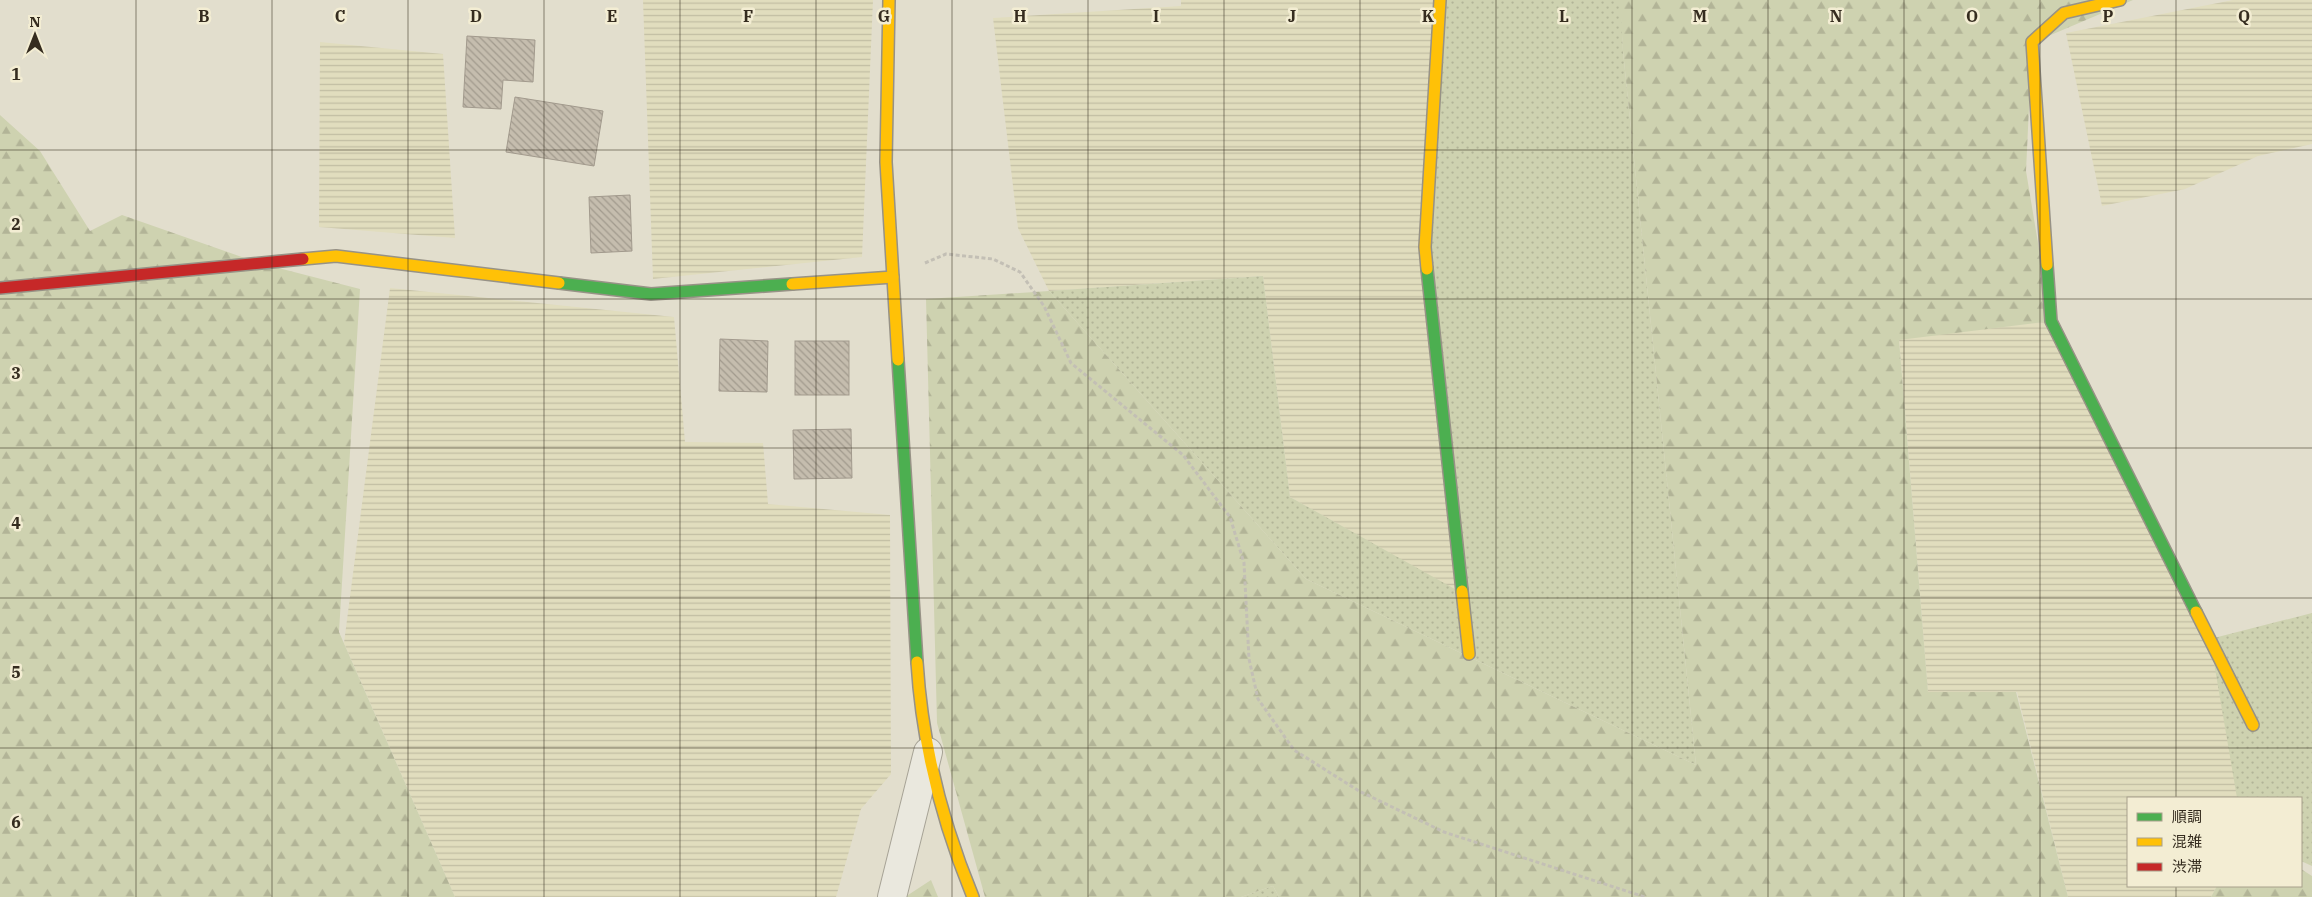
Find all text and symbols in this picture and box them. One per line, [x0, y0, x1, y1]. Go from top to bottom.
text: B [198, 6, 210, 26]
text: C [335, 6, 345, 26]
text: D [470, 6, 482, 26]
text: E [607, 6, 617, 26]
text: F [743, 6, 753, 26]
text: G [878, 6, 890, 26]
text: H [1014, 6, 1027, 26]
text: I [1153, 6, 1159, 26]
text: J [1288, 6, 1296, 26]
text: K [1422, 6, 1435, 26]
text: L [1559, 6, 1569, 26]
text: M [1693, 6, 1707, 26]
text: N [1830, 6, 1842, 26]
text: O [1966, 6, 1978, 26]
text: P [2103, 6, 2114, 26]
text: Q [2238, 6, 2250, 26]
north arrow [10, 10, 60, 60]
text: N [29, 13, 41, 31]
text: 1 [11, 64, 21, 84]
text: 2 [11, 214, 21, 234]
text: 3 [11, 363, 21, 383]
text: 4 [11, 513, 21, 533]
text: 5 [11, 662, 21, 682]
legend [2127, 797, 2302, 887]
text: 順調 [2172, 807, 2202, 826]
text: 6 [11, 812, 21, 832]
text: 混雑 [2172, 832, 2202, 851]
text: 渋滞 [2172, 857, 2202, 876]

